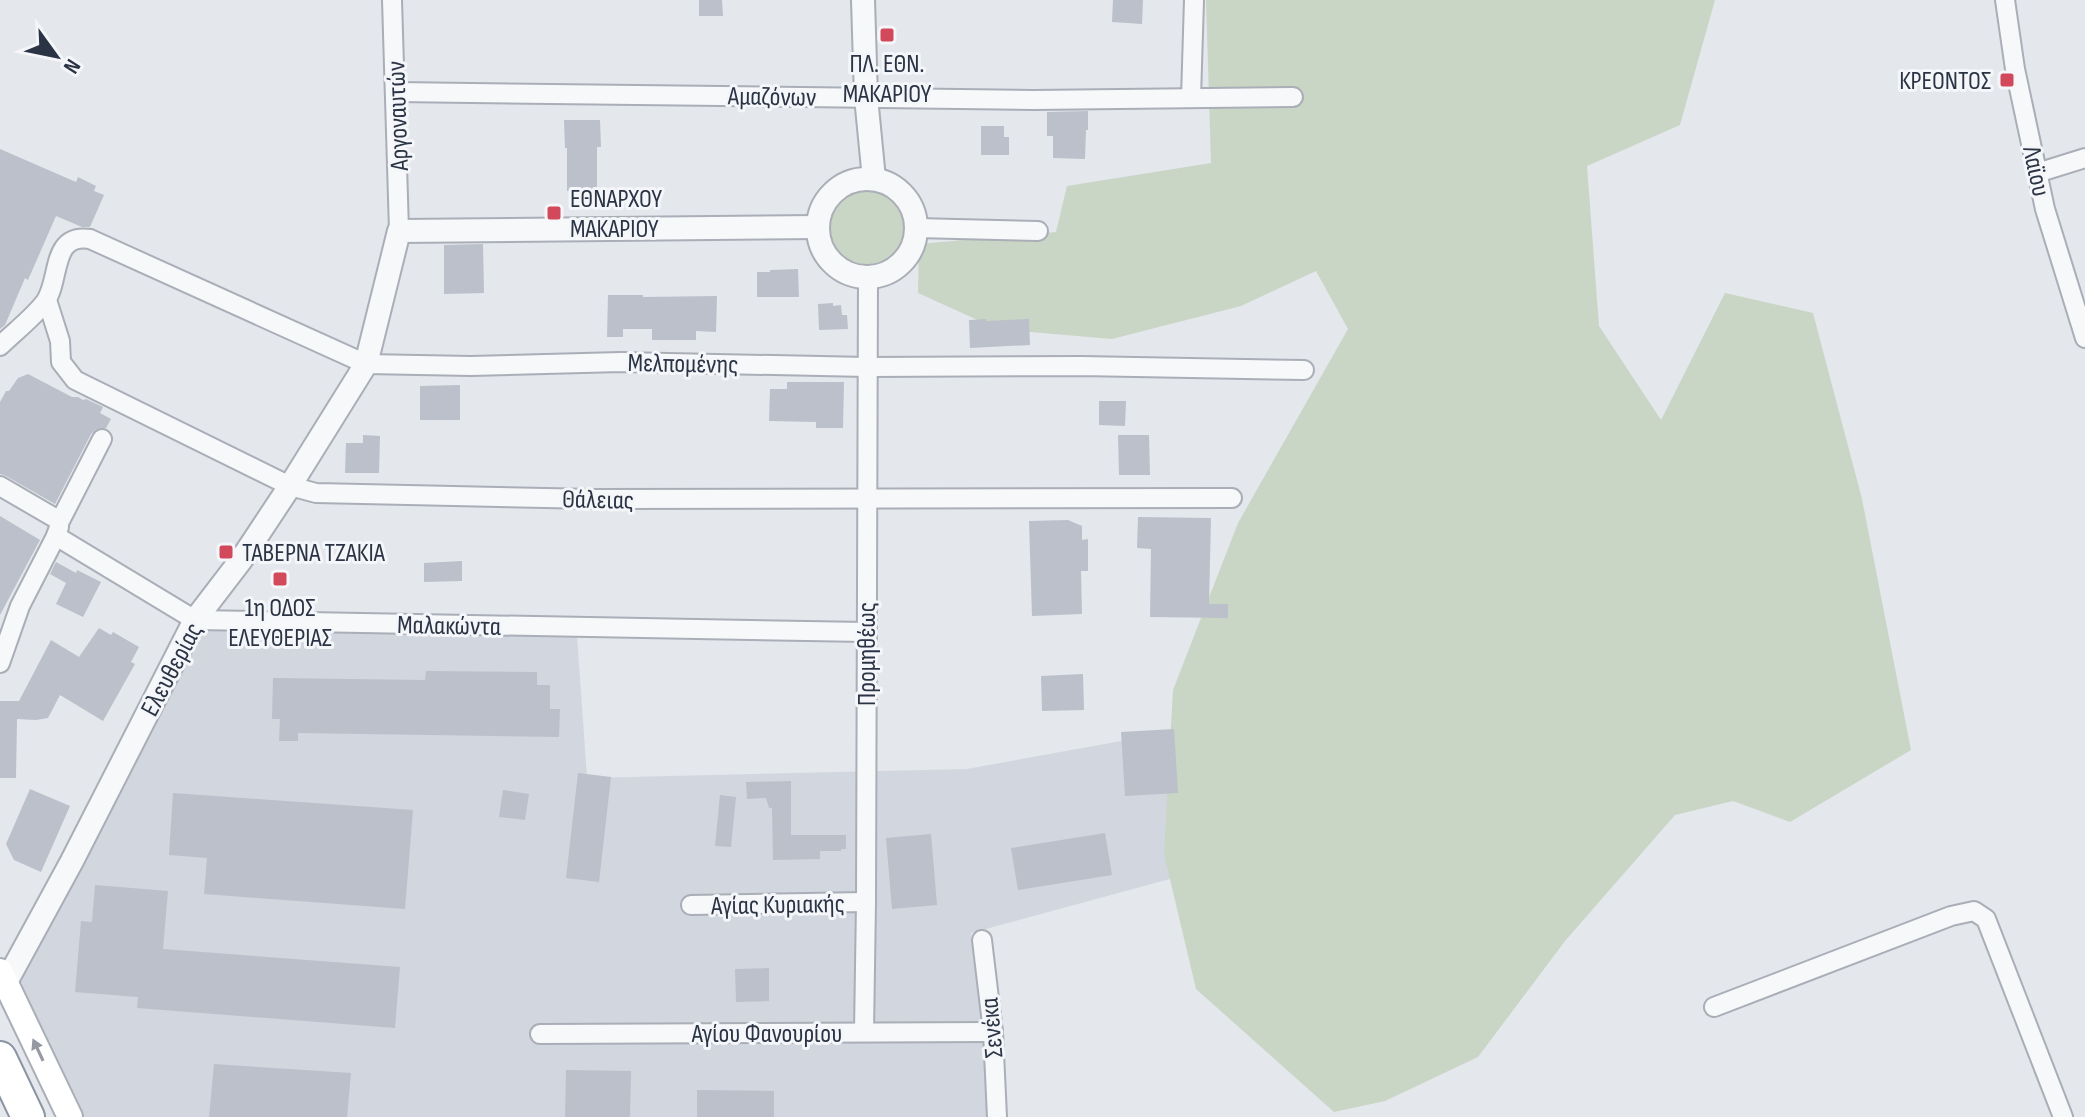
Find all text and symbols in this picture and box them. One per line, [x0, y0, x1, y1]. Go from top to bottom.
north arrow [16, 16, 96, 96]
marker: ΠΛ. ΕΘΝ. ΜΑΚΑΡΙΟΥ [878, 26, 896, 44]
place label: ΠΛ. ΕΘΝ. ΜΑΚΑΡΙΟΥ [843, 49, 931, 110]
text: N [57, 54, 86, 78]
street label: Αργοναυτών [381, 61, 416, 172]
place label: ΚΡΕΟΝΤΟΣ [1899, 66, 1991, 97]
marker: ΚΡΕΟΝΤΟΣ [1998, 71, 2016, 89]
street label: Αμαζόνων [727, 81, 816, 114]
street label: Λαϊου [2015, 142, 2056, 199]
place label: ΕΘΝΑΡΧΟΥ ΜΑΚΑΡΙΟΥ [570, 184, 662, 245]
marker: ΕΘΝΑΡΧΟΥ ΜΑΚΑΡΙΟΥ [545, 204, 563, 222]
street label: Μελπομένης [627, 348, 739, 381]
street label: Θάλειας [562, 484, 634, 517]
place label: ΤΑΒΕΡΝΑ ΤΖΑΚΙΑ [242, 538, 386, 569]
marker: ΤΑΒΕΡΝΑ ΤΖΑΚΙΑ [217, 543, 235, 561]
marker: 1η ΟΔΟΣ ΕΛΕΥΘΕΡΙΑΣ [271, 570, 289, 588]
place label: 1η ΟΔΟΣ ΕΛΕΥΘΕΡΙΑΣ [228, 593, 332, 654]
street label: Προμηθέως [852, 602, 883, 706]
street label: Μαλακώντα [397, 610, 501, 643]
street label: Ελευθερίας [135, 618, 210, 722]
street label: Αγίας Κυριακής [710, 889, 845, 922]
street label: Σενέκα [974, 996, 1011, 1059]
street label: Αγίου Φανουρίου [691, 1019, 842, 1050]
one-way arrow [31, 1039, 45, 1062]

